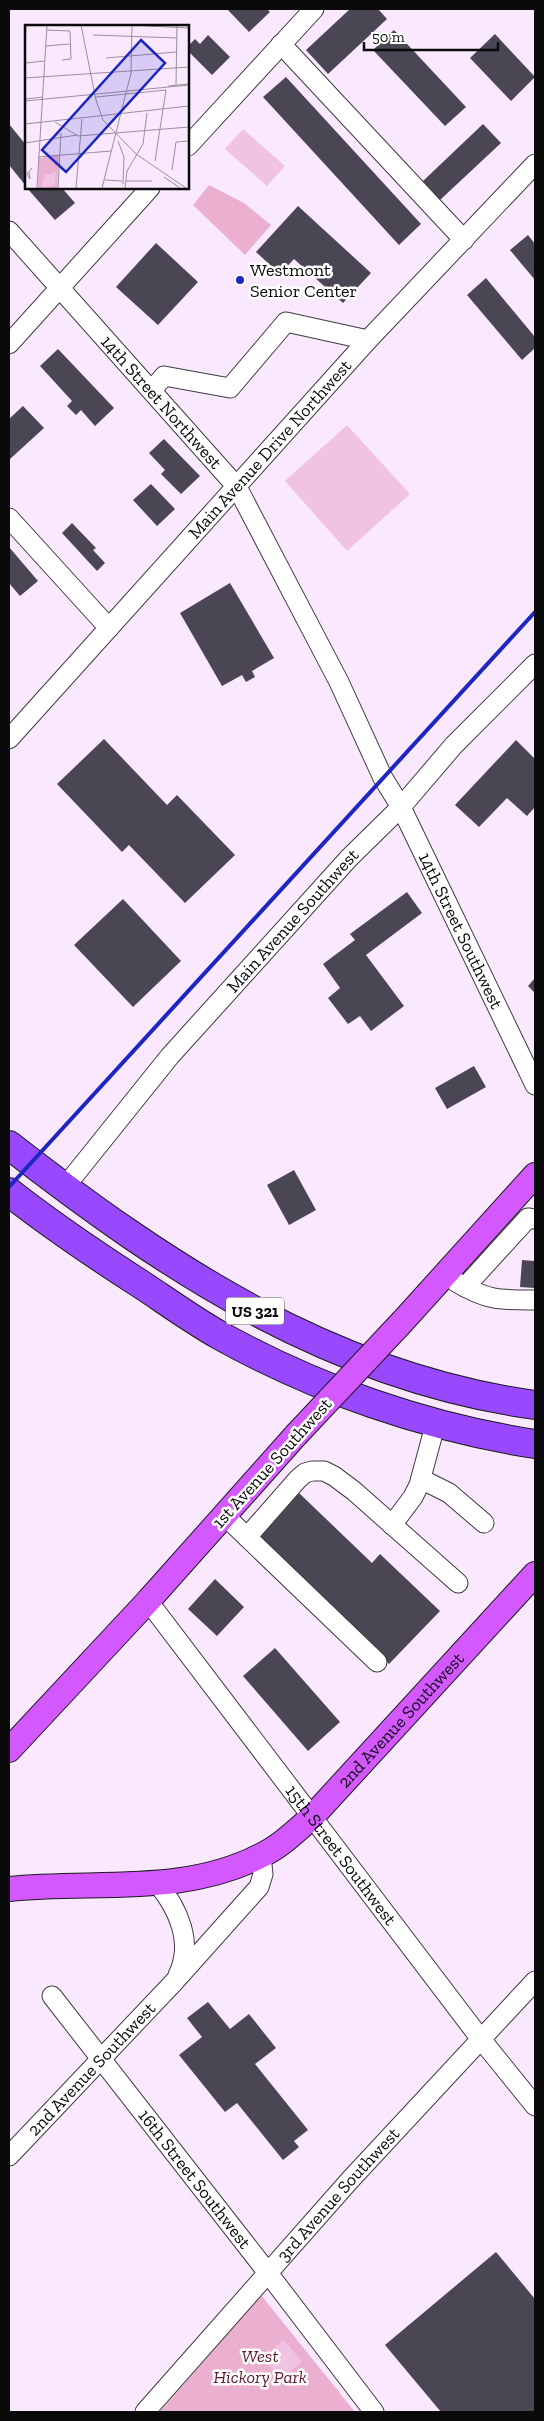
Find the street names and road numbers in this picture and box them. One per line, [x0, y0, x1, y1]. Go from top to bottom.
street label: 14th Street Northwest [96, 331, 227, 474]
street label: Main Avenue Drive Northwest [184, 355, 356, 543]
street label: Main Avenue Southwest [222, 844, 363, 997]
street label: 14th Street Southwest [414, 849, 508, 1013]
road number: US 321 [226, 1298, 284, 1324]
street label: 1st Avenue Southwest [208, 1393, 337, 1533]
street label: 2nd Avenue Southwest [333, 1648, 469, 1792]
street label: 15th Street Southwest [281, 1780, 401, 1930]
street label: 2nd Avenue Southwest [23, 1997, 160, 2140]
street label: 16th Street Southwest [133, 2105, 256, 2253]
street label: 3rd Avenue Southwest [272, 2123, 405, 2266]

